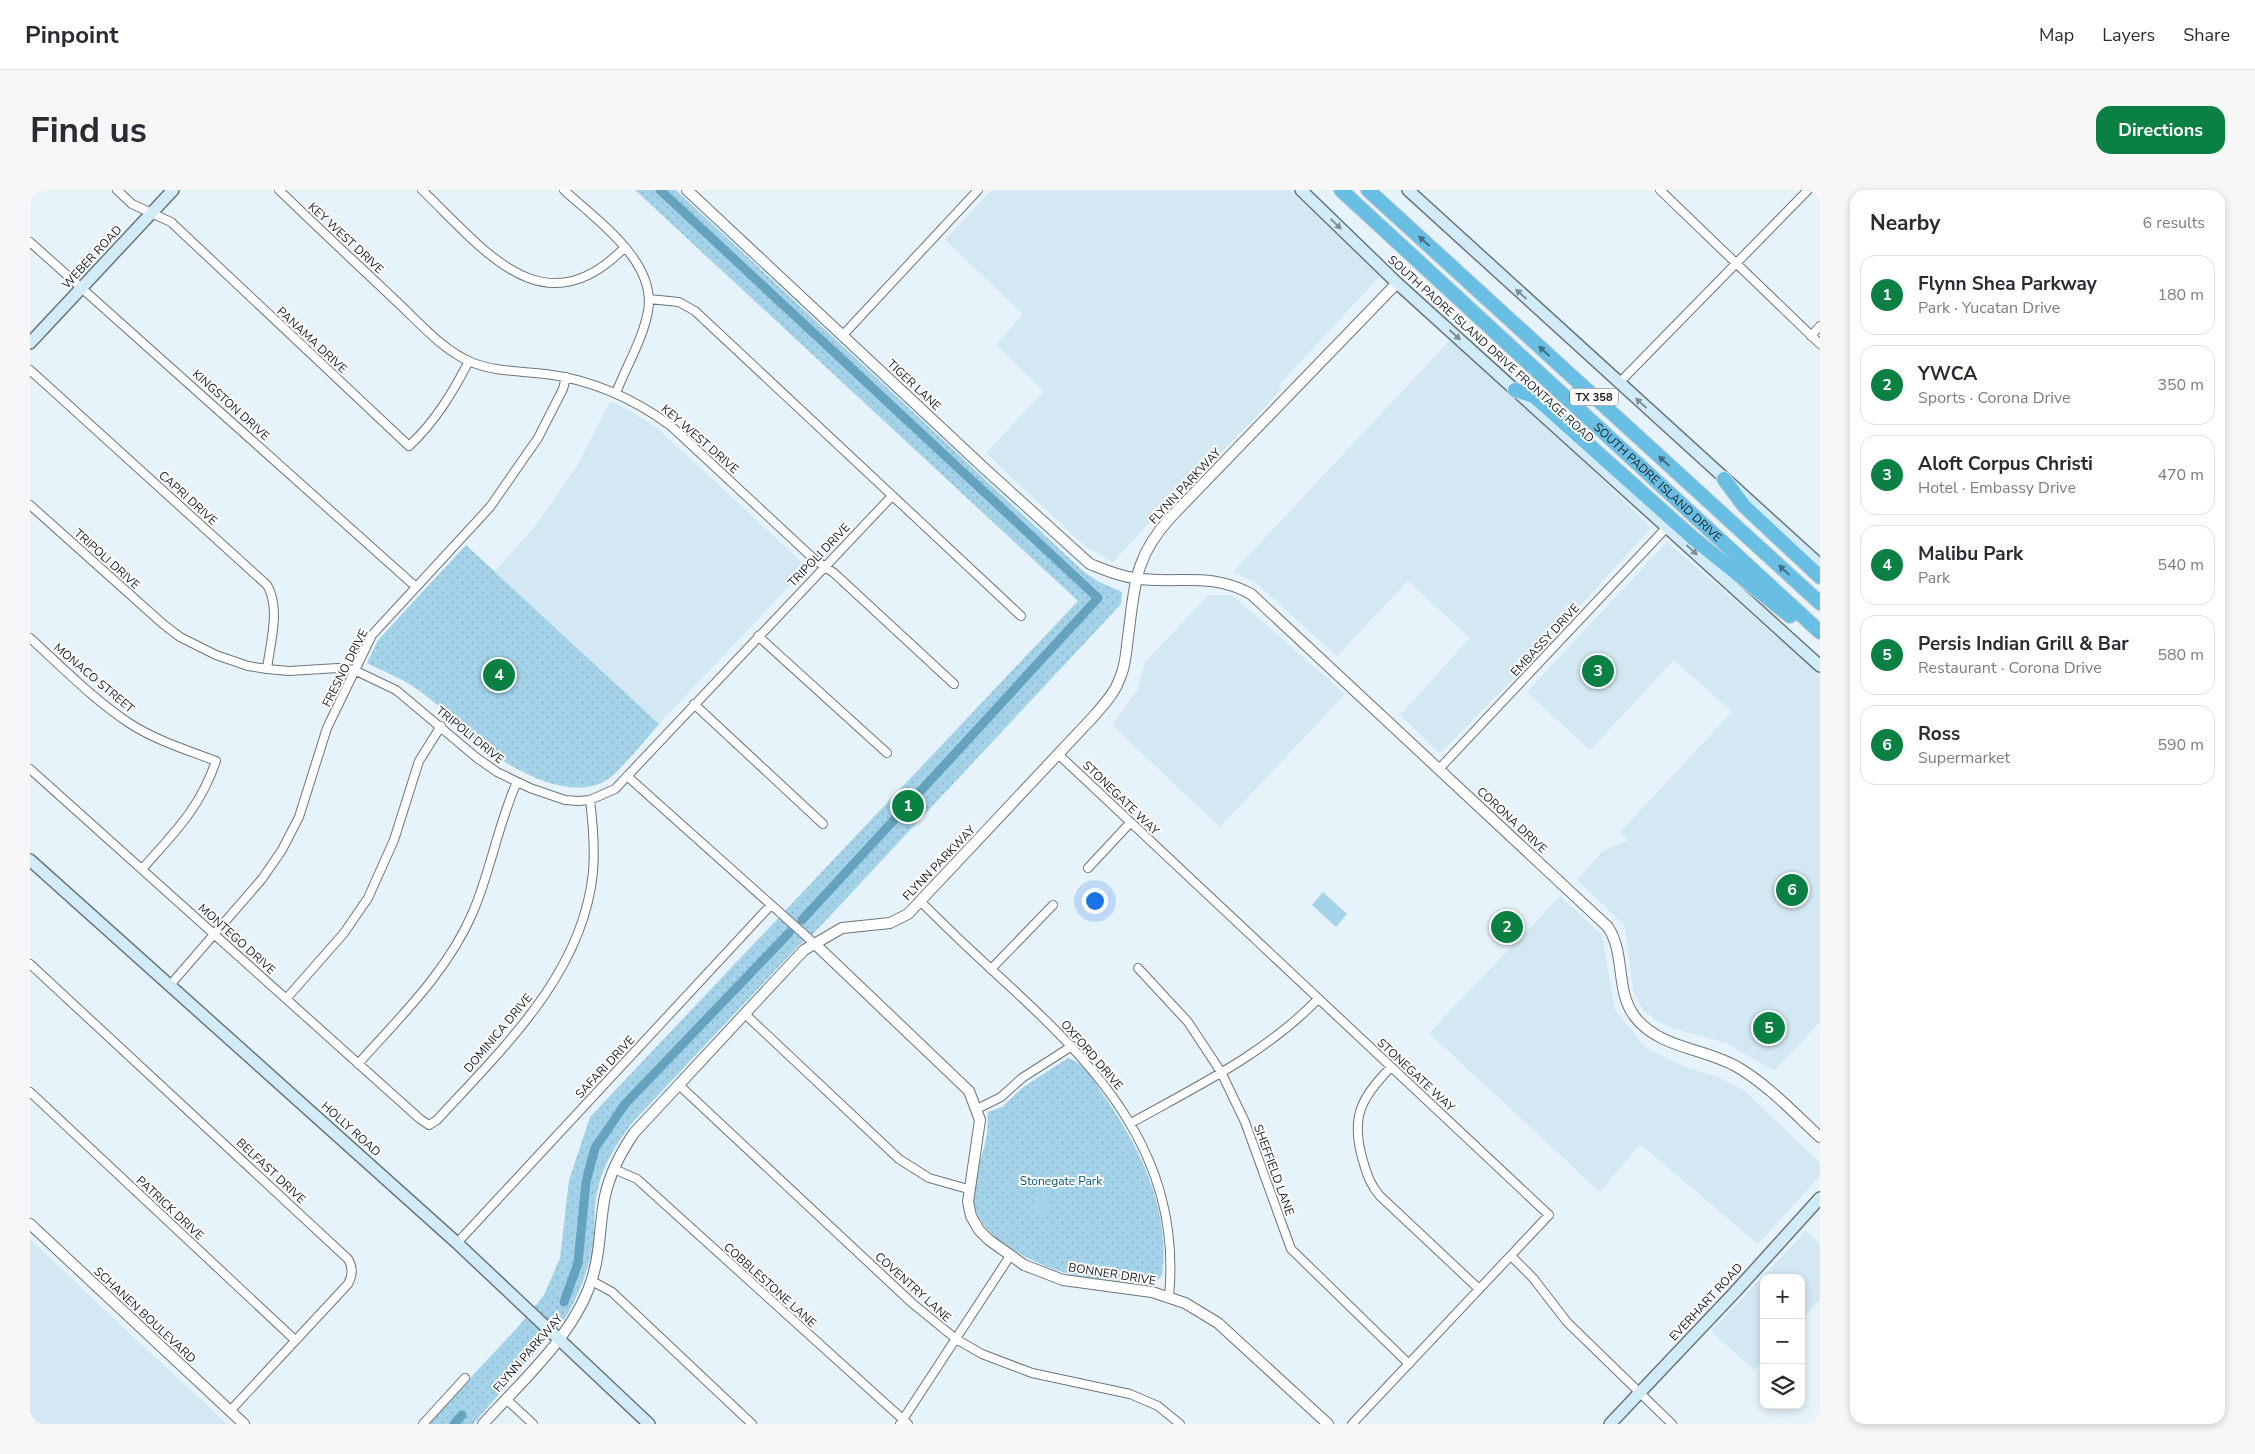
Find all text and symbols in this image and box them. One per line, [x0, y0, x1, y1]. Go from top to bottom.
text: Pinpoint [25, 19, 118, 51]
text: Map [2039, 23, 2074, 47]
text: Layers [2102, 23, 2155, 47]
text: Share [2183, 23, 2230, 47]
button: Directions [2096, 106, 2225, 154]
text: Find us [30, 107, 147, 154]
street label: KEY WEST DRIVE [305, 199, 387, 277]
text: Nearby [1870, 209, 1940, 237]
text: 6 results [2143, 212, 2205, 234]
one-way arrow [1330, 218, 1342, 230]
street label: WEBER ROAD [58, 222, 126, 292]
one-way arrow [1419, 235, 1431, 247]
street label: SOUTH PADRE ISLAND DRIVE FRONTAGE ROAD [1384, 252, 1598, 446]
text: Flynn Shea Parkway [1918, 271, 2097, 297]
text: 1 [1882, 284, 1892, 306]
text: 180 m [2157, 284, 2204, 306]
one-way arrow [1516, 288, 1528, 300]
text: Park · Yucatan Drive [1918, 297, 2060, 319]
street label: PANAMA DRIVE [273, 303, 351, 377]
one-way arrow [1448, 329, 1460, 341]
one-way arrow [1539, 345, 1551, 357]
street label: TIGER LANE [884, 356, 944, 414]
text: YWCA [1918, 361, 1977, 387]
street label: KINGSTON DRIVE [189, 366, 273, 444]
text: 2 [1882, 374, 1892, 396]
text: 350 m [2157, 374, 2204, 396]
text: Sports · Corona Drive [1918, 387, 2071, 409]
road number: TX 358 [1570, 388, 1618, 406]
one-way arrow [1635, 398, 1648, 409]
street label: KEY WEST DRIVE [658, 401, 742, 477]
street label: SOUTH PADRE ISLAND DRIVE [1590, 419, 1725, 545]
street label: FLYNN PARKWAY [1146, 444, 1225, 527]
text: Aloft Corpus Christi [1918, 451, 2093, 477]
one-way arrow [1658, 455, 1671, 466]
text: 3 [1882, 464, 1892, 486]
text: 470 m [2157, 464, 2204, 486]
street label: CAPRI DRIVE [155, 467, 221, 529]
text: Hotel · Embassy Drive [1918, 477, 2076, 499]
street label: TRIPOLI DRIVE [784, 520, 854, 590]
street label: TRIPOLI DRIVE [71, 525, 143, 593]
text: Malibu Park [1918, 541, 2023, 567]
one-way arrow [1685, 544, 1697, 556]
text: 4 [1882, 554, 1892, 576]
text: 540 m [2157, 554, 2204, 576]
one-way arrow [1778, 564, 1790, 576]
text: Park [1918, 567, 1950, 589]
street label: EMBASSY DRIVE [1507, 600, 1583, 680]
street label: FRESNO DRIVE [319, 626, 371, 710]
text: Persis Indian Grill & Bar [1918, 631, 2129, 657]
street label: MONACO STREET [50, 640, 138, 717]
text: 5 [1882, 644, 1892, 666]
text: 580 m [2157, 644, 2204, 666]
pin: 3 [1582, 652, 1614, 690]
pin: 4 [483, 656, 515, 694]
text: Restaurant · Corona Drive [1918, 657, 2102, 679]
street label: TRIPOLI DRIVE [433, 703, 507, 767]
text: Ross [1918, 721, 1960, 747]
text: 6 [1882, 734, 1892, 756]
text: 590 m [2157, 734, 2204, 756]
text: Supermarket [1918, 747, 2010, 769]
street label: STONEGATE WAY [1079, 757, 1163, 839]
street label: CORONA DRIVE [1474, 783, 1550, 857]
pin: 1 [892, 787, 924, 825]
street label: FLYNN PARKWAY [899, 821, 980, 904]
pin: 6 [1776, 871, 1808, 909]
your location [1082, 888, 1108, 914]
street label: MONTEGO DRIVE [195, 900, 279, 978]
pin: 2 [1491, 908, 1523, 946]
street label: DOMINICA DRIVE [460, 990, 536, 1076]
pin: 5 [1753, 1009, 1785, 1047]
street label: OXFORD DRIVE [1057, 1017, 1127, 1093]
street label: SAFARI DRIVE [572, 1032, 638, 1102]
street label: STONEGATE WAY [1374, 1035, 1459, 1116]
street label: HOLLY ROAD [318, 1098, 384, 1160]
street label: SHEFFIELD LANE [1250, 1122, 1298, 1218]
street label: BELFAST DRIVE [233, 1135, 309, 1207]
street label: PATRICK DRIVE [133, 1173, 207, 1243]
park label: Stonegate Park [1020, 1173, 1103, 1189]
street label: COBBLESTONE LANE [720, 1239, 820, 1331]
street label: COVENTRY LANE [871, 1249, 955, 1325]
street label: BONNER DRIVE [1067, 1259, 1157, 1289]
street label: EVERHART ROAD [1666, 1260, 1746, 1344]
street label: SCHANEN BOULEVARD [91, 1263, 200, 1367]
map controls [1760, 1274, 1805, 1409]
button: + [1760, 1274, 1805, 1319]
street label: FLYNN PARKWAY [490, 1310, 567, 1395]
button: − [1760, 1319, 1805, 1364]
button: layers [1760, 1364, 1805, 1409]

